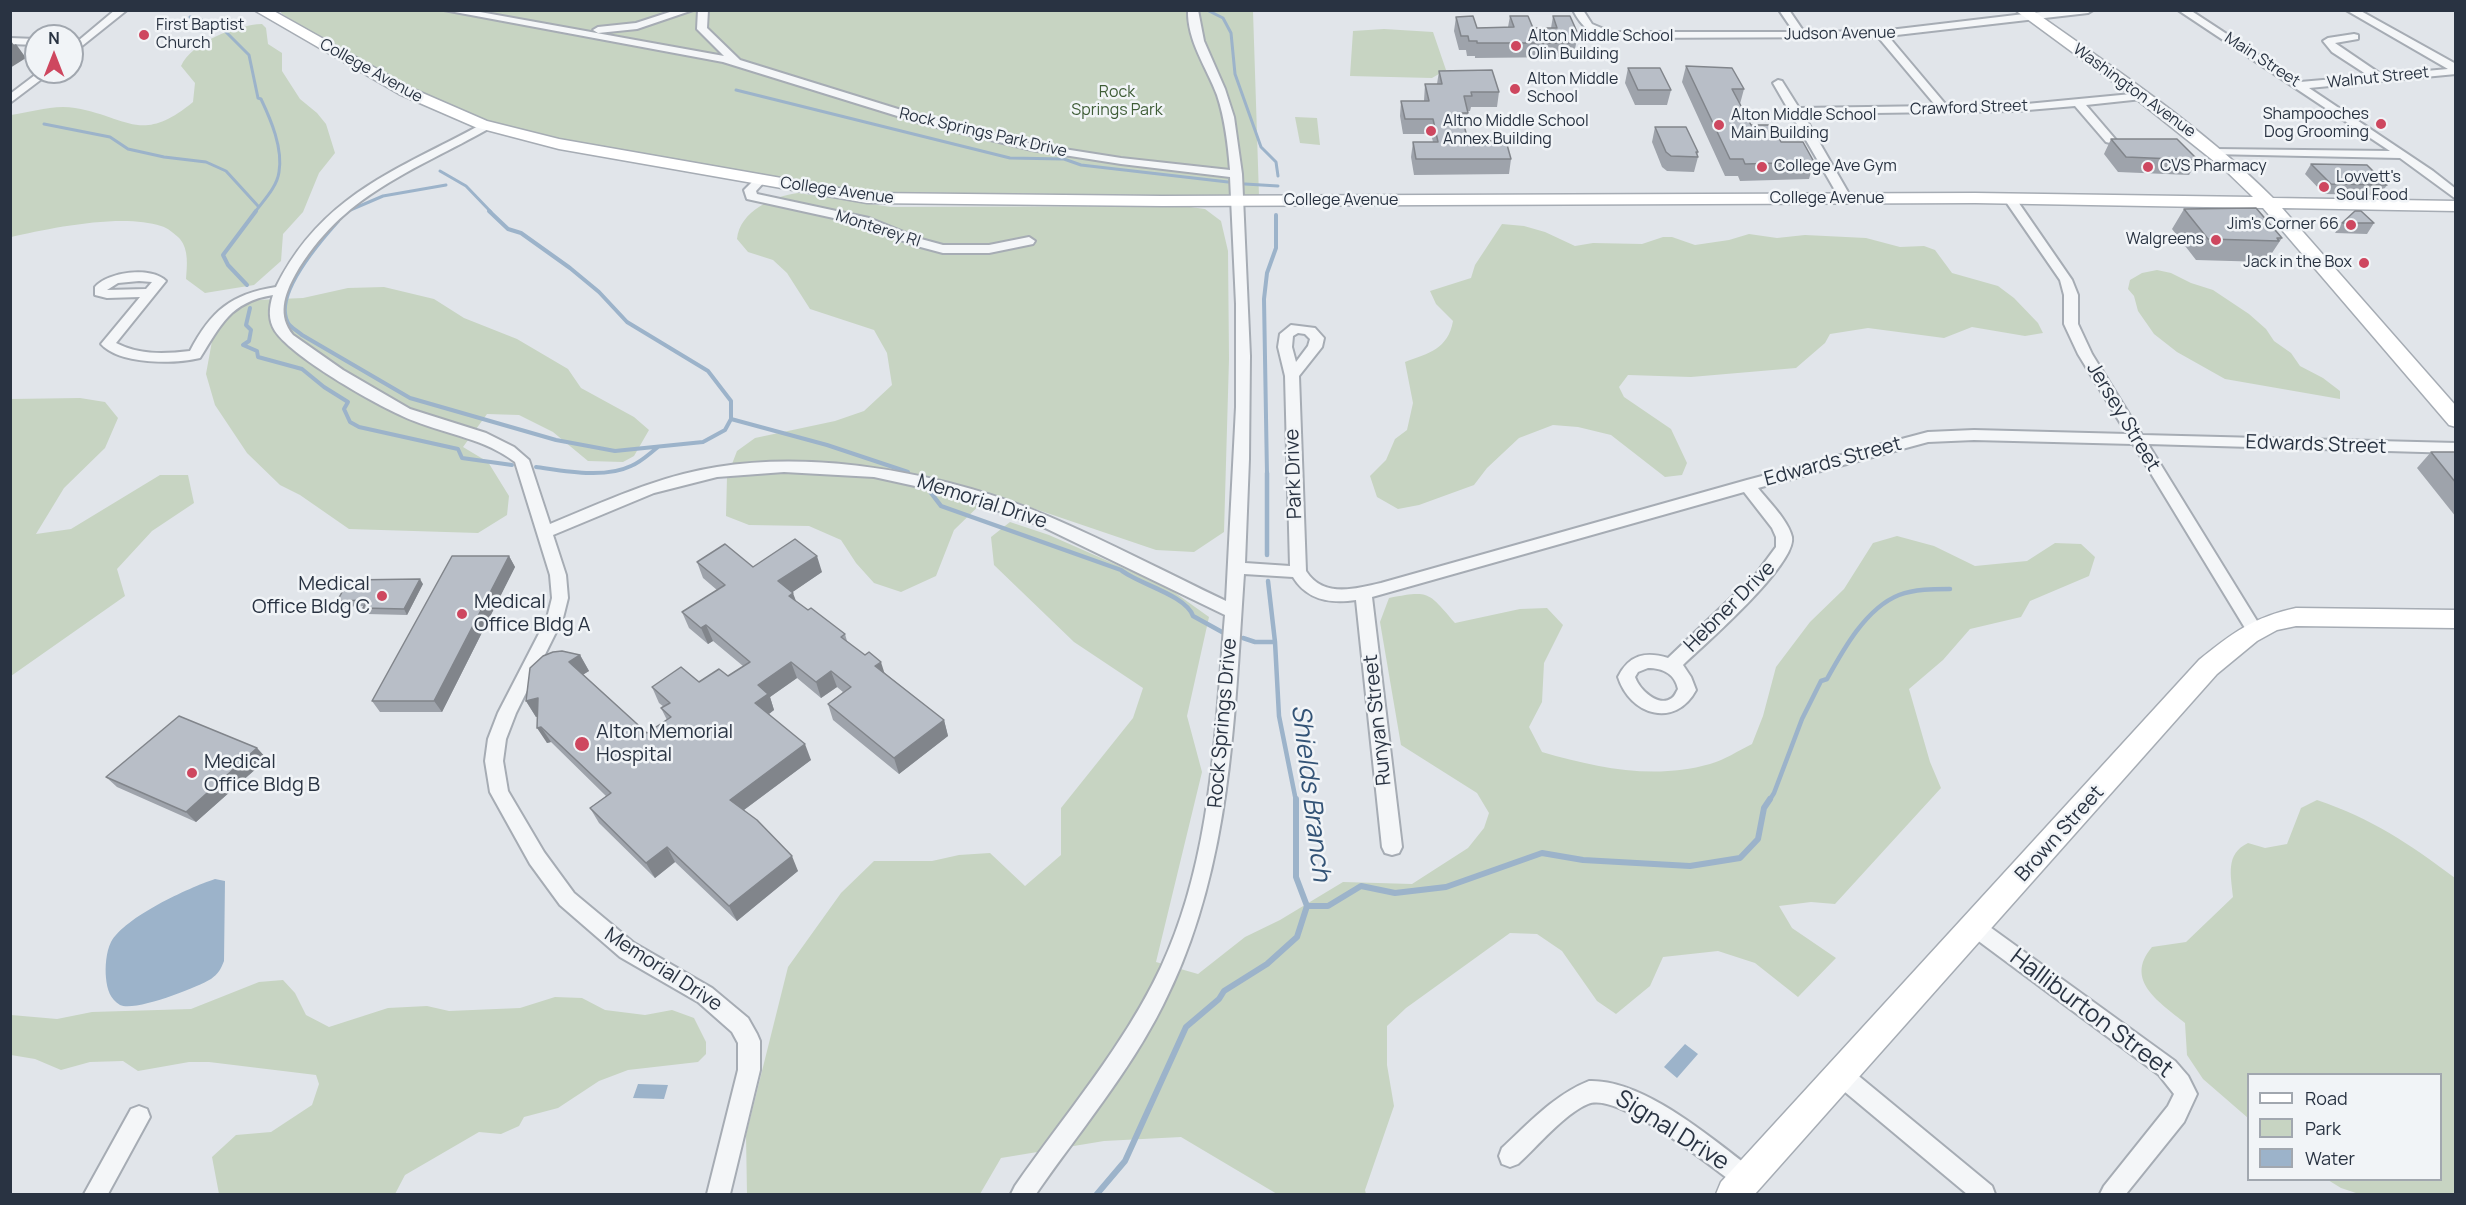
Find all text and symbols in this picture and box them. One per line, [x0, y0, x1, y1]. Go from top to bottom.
place label: First Baptist Church [156, 16, 244, 54]
street label: Judson Avenue [1784, 23, 1896, 45]
north arrow [24, 24, 84, 84]
text: N [48, 27, 60, 49]
place label: Alton Middle School Olin Building [1528, 27, 1673, 65]
marker: First Baptist Church [137, 28, 151, 42]
street label: Main Street [2221, 29, 2303, 91]
street label: College Avenue [316, 35, 426, 107]
marker: Alton Middle School Olin Building [1509, 39, 1523, 53]
street label: Washington Avenue [2069, 40, 2199, 142]
street label: Walnut Street [2326, 63, 2430, 93]
place label: Alton Middle School [1527, 70, 1618, 108]
marker: Alton Middle School [1508, 82, 1522, 96]
park label: Rock Springs Park [1071, 83, 1163, 121]
street label: Crawford Street [1910, 96, 2028, 120]
street label: Rock Springs Park Drive [897, 104, 1069, 162]
place label: Shampooches Dog Grooming [2263, 105, 2369, 143]
place label: Alton Middle School Main Building [1731, 106, 1876, 144]
place label: Altno Middle School Annex Building [1443, 112, 1589, 150]
marker: Shampooches Dog Grooming [2374, 117, 2388, 131]
marker: Alton Middle School Main Building [1712, 118, 1726, 132]
marker: Altno Middle School Annex Building [1424, 124, 1438, 138]
place label: College Ave Gym [1774, 157, 1897, 177]
place label: CVS Pharmacy [2160, 157, 2267, 177]
marker: College Ave Gym [1755, 160, 1769, 174]
marker: CVS Pharmacy [2141, 160, 2155, 174]
place label: Lovvett's Soul Food [2336, 168, 2408, 206]
street label: College Avenue [779, 174, 895, 208]
marker: Lovvett's Soul Food [2317, 180, 2331, 194]
street label: College Avenue [1770, 189, 1884, 209]
street label: College Avenue [1284, 191, 1398, 211]
street label: Monterey Rl [833, 206, 923, 252]
place label: Jim's Corner 66 [2227, 215, 2339, 235]
marker: Jim's Corner 66 [2344, 218, 2358, 232]
place label: Walgreens [2126, 230, 2204, 250]
marker: Walgreens [2209, 233, 2223, 247]
place label: Jack in the Box [2243, 253, 2352, 273]
marker: Jack in the Box [2357, 256, 2371, 270]
street label: Jersey Street [2081, 358, 2165, 476]
street label: Park Drive [1280, 428, 1308, 520]
street label: Edwards Street [2245, 431, 2387, 459]
street label: Edwards Street [1762, 432, 1904, 492]
street label: Memorial Drive [914, 470, 1050, 534]
street label: Hebner Drive [1680, 557, 1780, 657]
place label: Medical Office Bldg C [252, 572, 370, 619]
marker: Medical Office Bldg C [375, 589, 389, 603]
place label: Medical Office Bldg A [474, 590, 590, 637]
marker: Medical Office Bldg A [455, 607, 469, 621]
street label: Rock Springs Drive [1204, 637, 1242, 809]
street label: Runyan Street [1359, 653, 1397, 787]
water label: Shields Branch [1284, 703, 1336, 883]
place label: Alton Memorial Hospital [596, 720, 733, 767]
marker: Alton Memorial Hospital [573, 735, 591, 753]
place label: Medical Office Bldg B [204, 750, 320, 797]
marker: Medical Office Bldg B [185, 766, 199, 780]
street label: Brown Street [2011, 781, 2109, 887]
street label: Memorial Drive [600, 923, 726, 1017]
street label: Halliburton Street [2004, 943, 2178, 1085]
legend [2247, 1073, 2442, 1181]
street label: Signal Drive [1610, 1085, 1734, 1177]
text: Road [2305, 1086, 2348, 1110]
text: Park [2305, 1116, 2341, 1140]
text: Water [2305, 1146, 2355, 1170]

